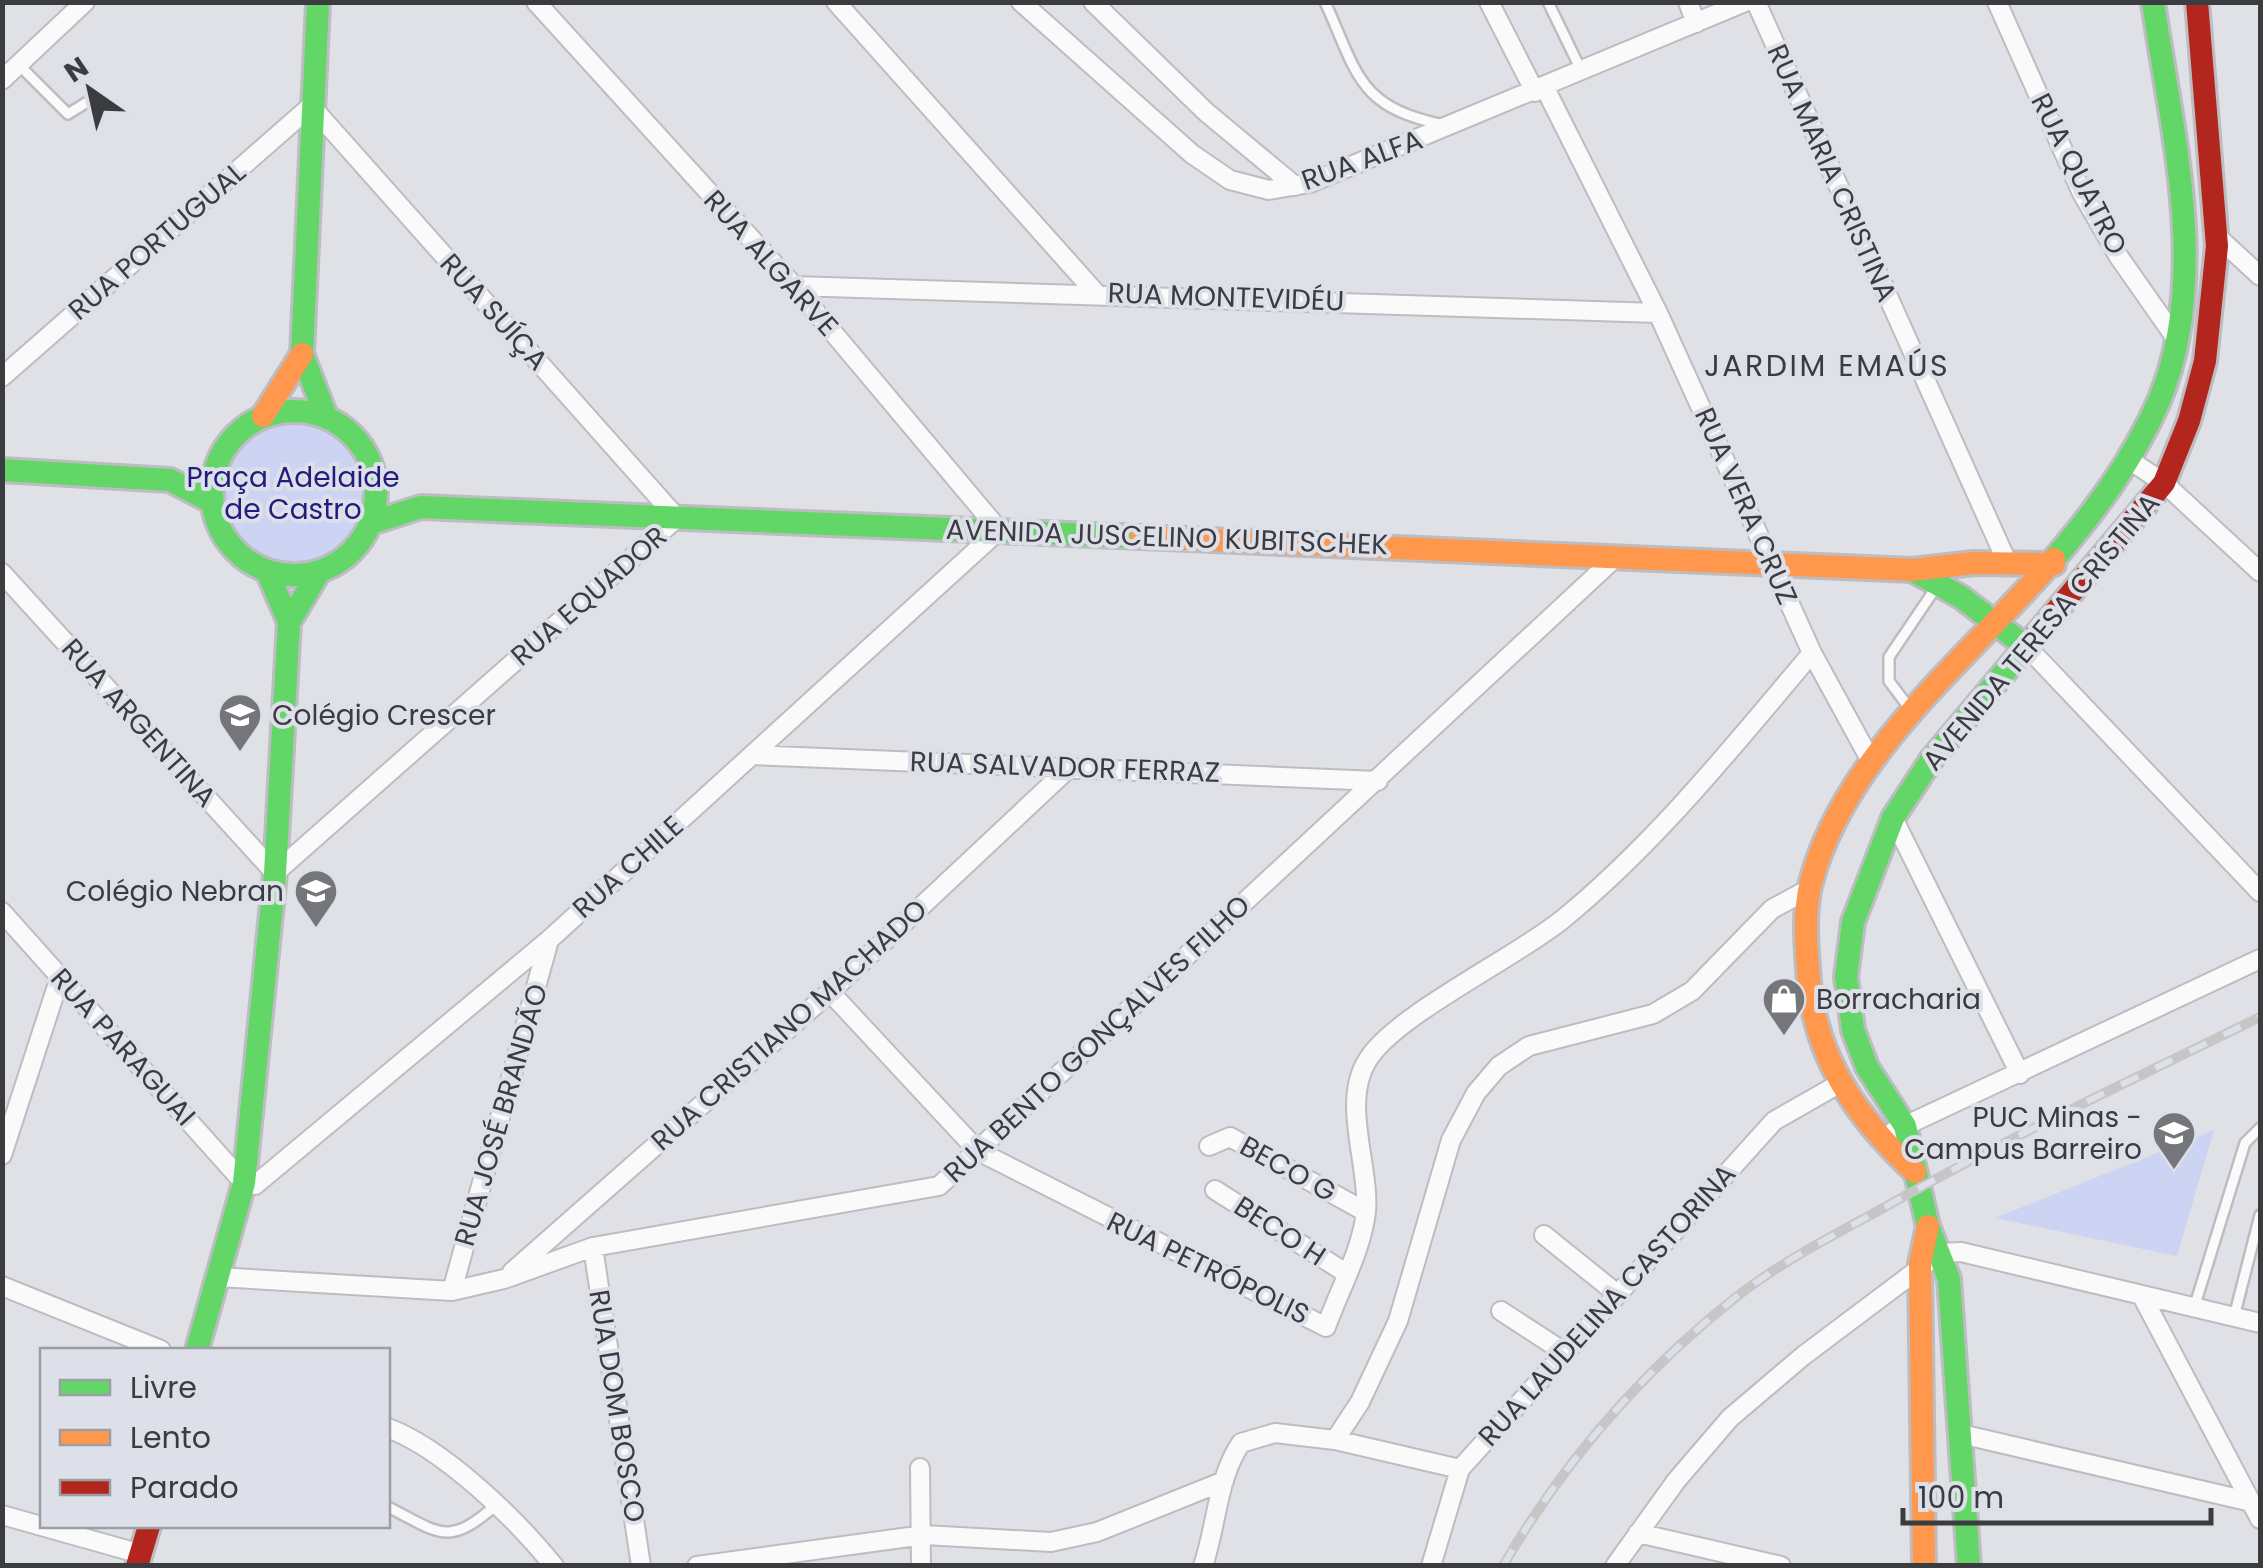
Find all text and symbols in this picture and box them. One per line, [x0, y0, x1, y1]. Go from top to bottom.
street label: RUA MARIA CRISTINA [1758, 38, 1906, 308]
north arrow [40, 40, 140, 140]
text: N [57, 48, 96, 92]
street label: RUA QUATRO [2022, 87, 2136, 261]
street label: RUA ALFA [1296, 120, 1428, 200]
street label: RUA PORTUGUAL [60, 153, 254, 329]
street label: RUA ALGARVE [695, 182, 847, 344]
street label: RUA SUÍÇA [431, 245, 557, 379]
street label: RUA MONTEVIDÉU [1107, 273, 1345, 321]
district label: JARDIM EMAÚS [1704, 344, 1950, 387]
street label: RUA VERA CRUZ [1685, 401, 1807, 611]
park label: Praça Adelaide de Castro [186, 458, 400, 529]
street label: AVENIDA TERESA CRISTINA [1913, 485, 2169, 779]
street label: AVENIDA JUSCELINO KUBITSCHEK [945, 510, 1389, 564]
street label: RUA EQUADOR [503, 517, 675, 675]
street label: RUA ARGENTINA [53, 630, 225, 816]
school or university icon: Colégio Crescer [217, 692, 263, 753]
place label: Colégio Crescer [272, 696, 496, 735]
street label: RUA SALVADOR FERRAZ [909, 742, 1221, 792]
street label: RUA CHILE [564, 807, 692, 927]
school or university icon: Colégio Nebran [293, 868, 339, 929]
place label: Colégio Nebran [66, 872, 284, 911]
street label: RUA BENTO GONÇALVES FILHO [935, 886, 1259, 1192]
street label: RUA CRISTIANO MACHADO [643, 890, 935, 1160]
street label: RUA PARAGUAI [42, 960, 204, 1134]
shop icon: Borracharia [1761, 976, 1807, 1037]
street label: RUA JOSÉ BRANDÃO [445, 979, 557, 1251]
place label: Borracharia [1816, 980, 1981, 1019]
place label: PUC Minas - Campus Barreiro [1904, 1098, 2142, 1169]
school or university icon: PUC Minas - Campus Barreiro [2151, 1110, 2197, 1171]
street label: BECO G [1233, 1127, 1343, 1211]
street label: RUA LAUDELINA CASTORINA [1469, 1155, 1745, 1455]
street label: BECO H [1227, 1187, 1333, 1275]
street label: RUA PETRÓPOLIS [1100, 1202, 1316, 1334]
street label: RUA DOM BOSCO [579, 1287, 655, 1525]
legend [40, 1348, 390, 1528]
text: Livre [130, 1366, 197, 1409]
text: Lento [130, 1416, 211, 1459]
scale bar [1903, 1463, 2210, 1525]
text: Parado [130, 1466, 239, 1509]
text: 100 m [1918, 1476, 2004, 1519]

